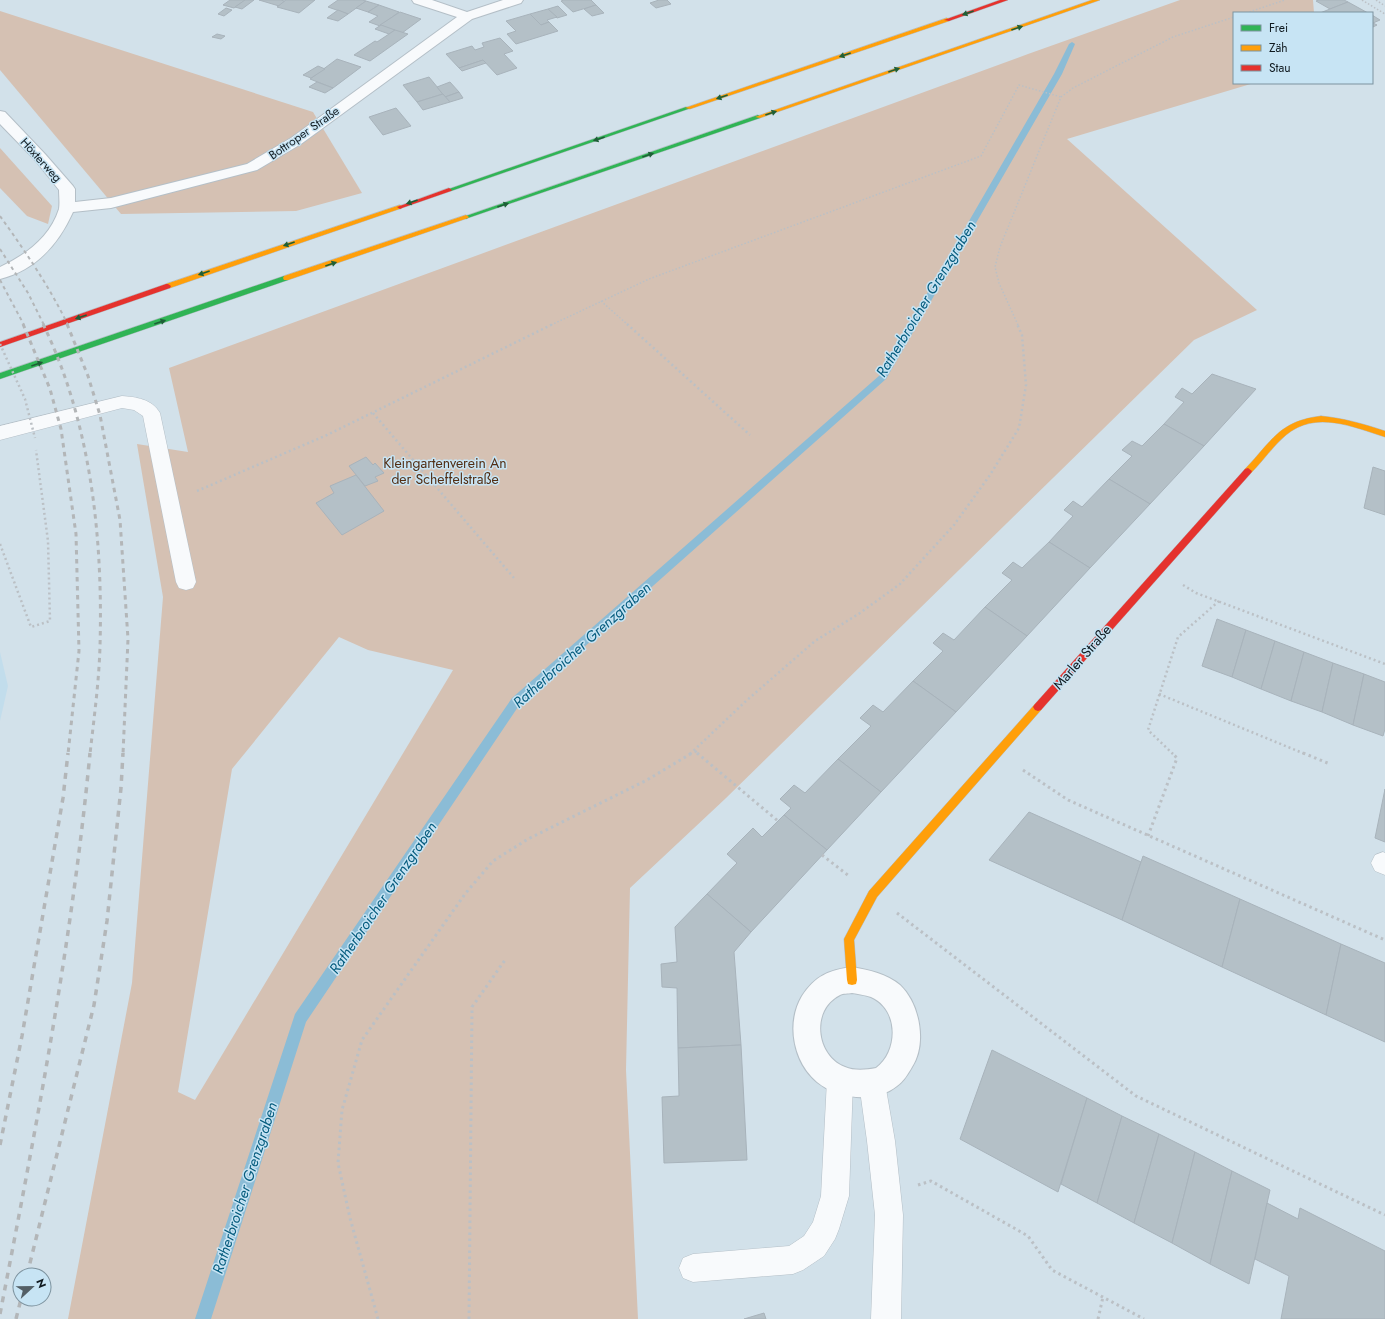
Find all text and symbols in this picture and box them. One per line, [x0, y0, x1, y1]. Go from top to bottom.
one-way arrow [961, 10, 973, 16]
legend [1233, 12, 1373, 84]
text: Frei [1269, 19, 1288, 37]
one-way arrow [1011, 25, 1023, 31]
text: Zäh [1269, 39, 1288, 57]
one-way arrow [838, 52, 850, 58]
text: Stau [1269, 59, 1291, 77]
one-way arrow [889, 67, 901, 73]
one-way arrow [715, 94, 727, 100]
street label: Bottroper Straße [265, 102, 343, 164]
one-way arrow [766, 110, 778, 116]
street label: Höxterweg [16, 134, 66, 186]
one-way arrow [592, 136, 604, 142]
one-way arrow [643, 152, 655, 158]
one-way arrow [405, 200, 417, 206]
one-way arrow [498, 202, 510, 208]
water label: Ratherbroicher Grenzgraben [870, 217, 982, 381]
one-way arrow [282, 241, 294, 247]
one-way arrow [326, 260, 338, 266]
one-way arrow [197, 271, 209, 277]
one-way arrow [75, 314, 87, 320]
one-way arrow [154, 319, 166, 325]
one-way arrow [31, 360, 43, 366]
park label: Kleingartenverein An der Scheffelstraße [383, 453, 507, 489]
water label: Ratherbroicher Grenzgraben [508, 577, 656, 713]
street label: Marler Straße [1048, 620, 1116, 694]
water label: Ratherbroicher Grenzgraben [324, 818, 442, 978]
water label: Ratherbroicher Grenzgraben [207, 1099, 283, 1277]
north arrow [12, 1267, 52, 1307]
text: N [32, 1276, 50, 1290]

